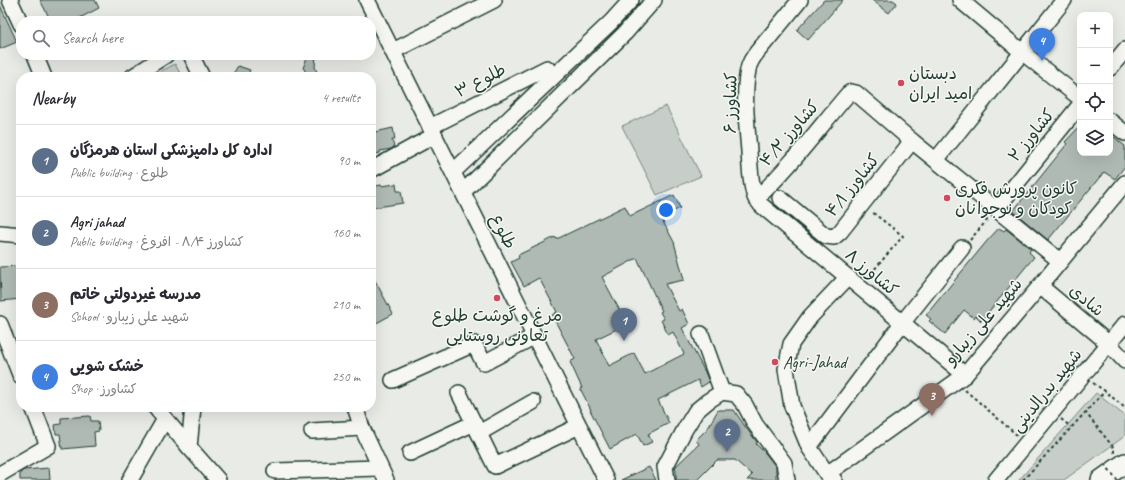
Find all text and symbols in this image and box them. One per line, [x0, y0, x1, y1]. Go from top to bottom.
map controls [1077, 12, 1113, 156]
button: + [1077, 12, 1113, 48]
search box [16, 16, 376, 60]
icon: search [30, 27, 52, 49]
pin: 4 [1029, 28, 1055, 61]
text: Search here [62, 29, 123, 48]
button: − [1077, 48, 1113, 84]
street label: طلوع ۳ [451, 59, 510, 103]
place label: دبستان امید ایران [909, 63, 972, 104]
street label: کشاورز ۶ [719, 72, 742, 134]
marker: دبستان امید ایران [896, 78, 906, 88]
button: locate [1077, 84, 1113, 120]
text: Nearby [32, 88, 75, 109]
text: 4 results [322, 90, 360, 106]
street label: کشاورز ۴/۲ [755, 96, 824, 171]
street label: کشاورز ۲ [1004, 104, 1059, 166]
button: layers [1077, 120, 1113, 156]
text: اداره کل دامپزشکی استان هرمزگان [70, 141, 272, 160]
street label: کشاورز ۴/۱ [821, 149, 884, 221]
text: 1 [42, 153, 48, 169]
text: 90 m [338, 153, 360, 169]
text: Public building · طلوع [70, 165, 168, 181]
place label: کانون پرورش فکری کودکان و نوجوانان [955, 178, 1077, 219]
marker: کانون پرورش فکری کودکان و نوجوانان [942, 193, 952, 203]
your location [656, 200, 676, 220]
street label: طلوع [485, 210, 521, 253]
text: Agri jahad [70, 213, 124, 232]
text: 2 [42, 225, 48, 241]
text: 160 m [332, 225, 360, 241]
text: Public building · کشاورز ۸/۴ - افروغ [70, 234, 244, 250]
street label: کشاورز ۸ [841, 244, 902, 301]
street label: شهید علی زیبارو [939, 274, 1027, 370]
street label: شادی [1065, 280, 1108, 321]
text: مدرسه غیردولتی خاتم [70, 285, 201, 304]
marker: مرغ و گوشت طلوع تعاونی روستایی [492, 293, 502, 303]
text: 3 [42, 297, 48, 313]
text: 210 m [332, 297, 360, 313]
place label: مرغ و گوشت طلوع تعاونی روستایی [432, 305, 562, 346]
pin: 1 [611, 308, 637, 341]
text: School · شهید علی زیبارو [70, 309, 189, 325]
street label: شهید بدرالدینی [1006, 344, 1086, 436]
place label: Agri-Jahad [783, 352, 850, 373]
text: خشک شویی [70, 357, 144, 376]
marker: Agri-Jahad [770, 357, 780, 367]
text: 4 [42, 369, 48, 385]
text: 250 m [332, 369, 360, 385]
text: Shop · کشاورز [70, 381, 137, 397]
pin: 3 [919, 383, 945, 416]
pin: 2 [714, 419, 740, 452]

